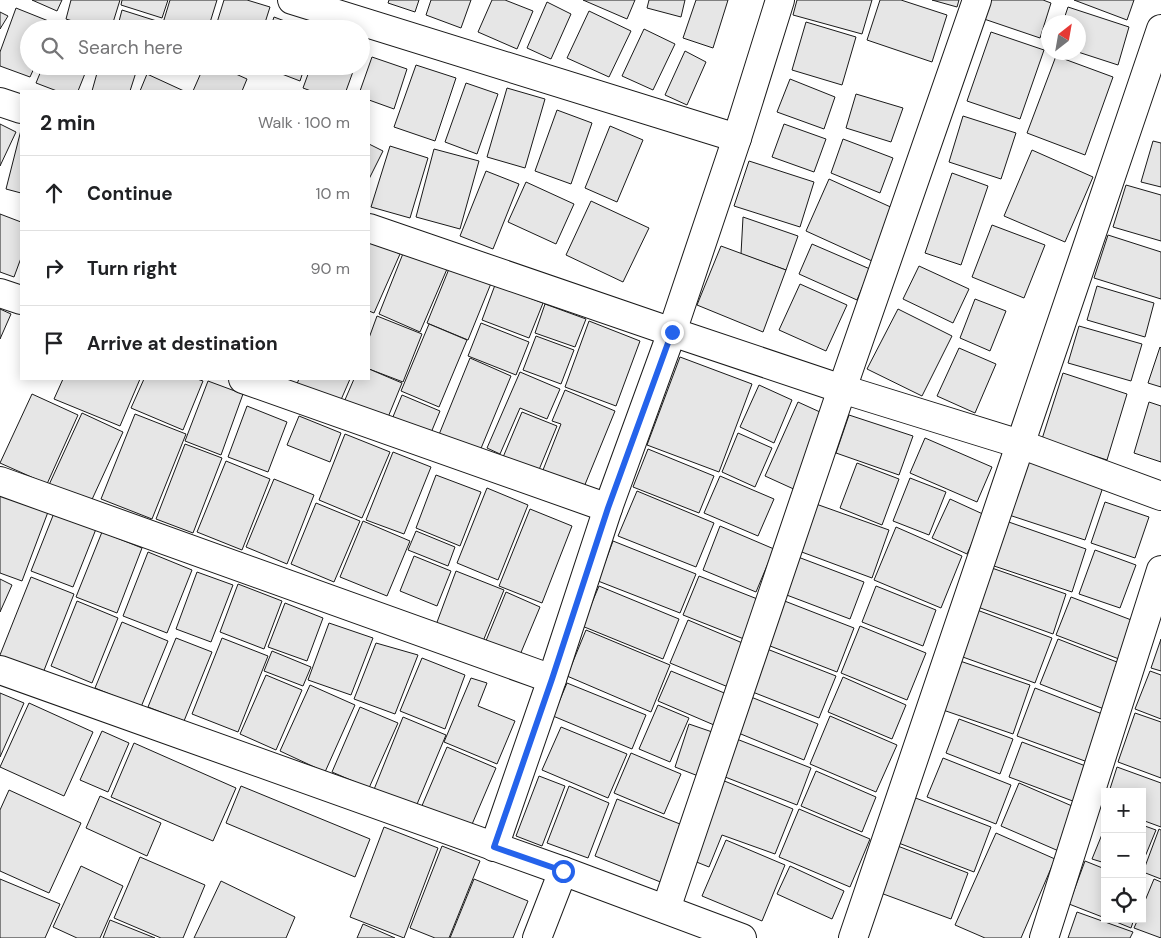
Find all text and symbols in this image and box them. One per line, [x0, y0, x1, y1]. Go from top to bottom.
north arrow [1041, 15, 1086, 60]
search box [20, 20, 370, 75]
icon: search [38, 34, 66, 62]
text: Search here [78, 35, 183, 60]
text: 2 min [40, 109, 96, 137]
text: Walk · 100 m [258, 112, 350, 133]
icon: ahead [40, 179, 68, 207]
text: Continue [87, 181, 173, 206]
text: 10 m [316, 183, 350, 204]
icon: right [40, 254, 68, 282]
text: Turn right [87, 256, 177, 281]
text: 90 m [310, 258, 350, 279]
route end [661, 321, 684, 344]
icon: arrive [40, 329, 68, 357]
text: Arrive at destination [87, 331, 278, 356]
map controls [1101, 788, 1146, 923]
button: + [1101, 788, 1146, 833]
button: − [1101, 833, 1146, 878]
route start [552, 860, 575, 883]
button: locate [1101, 878, 1146, 923]

